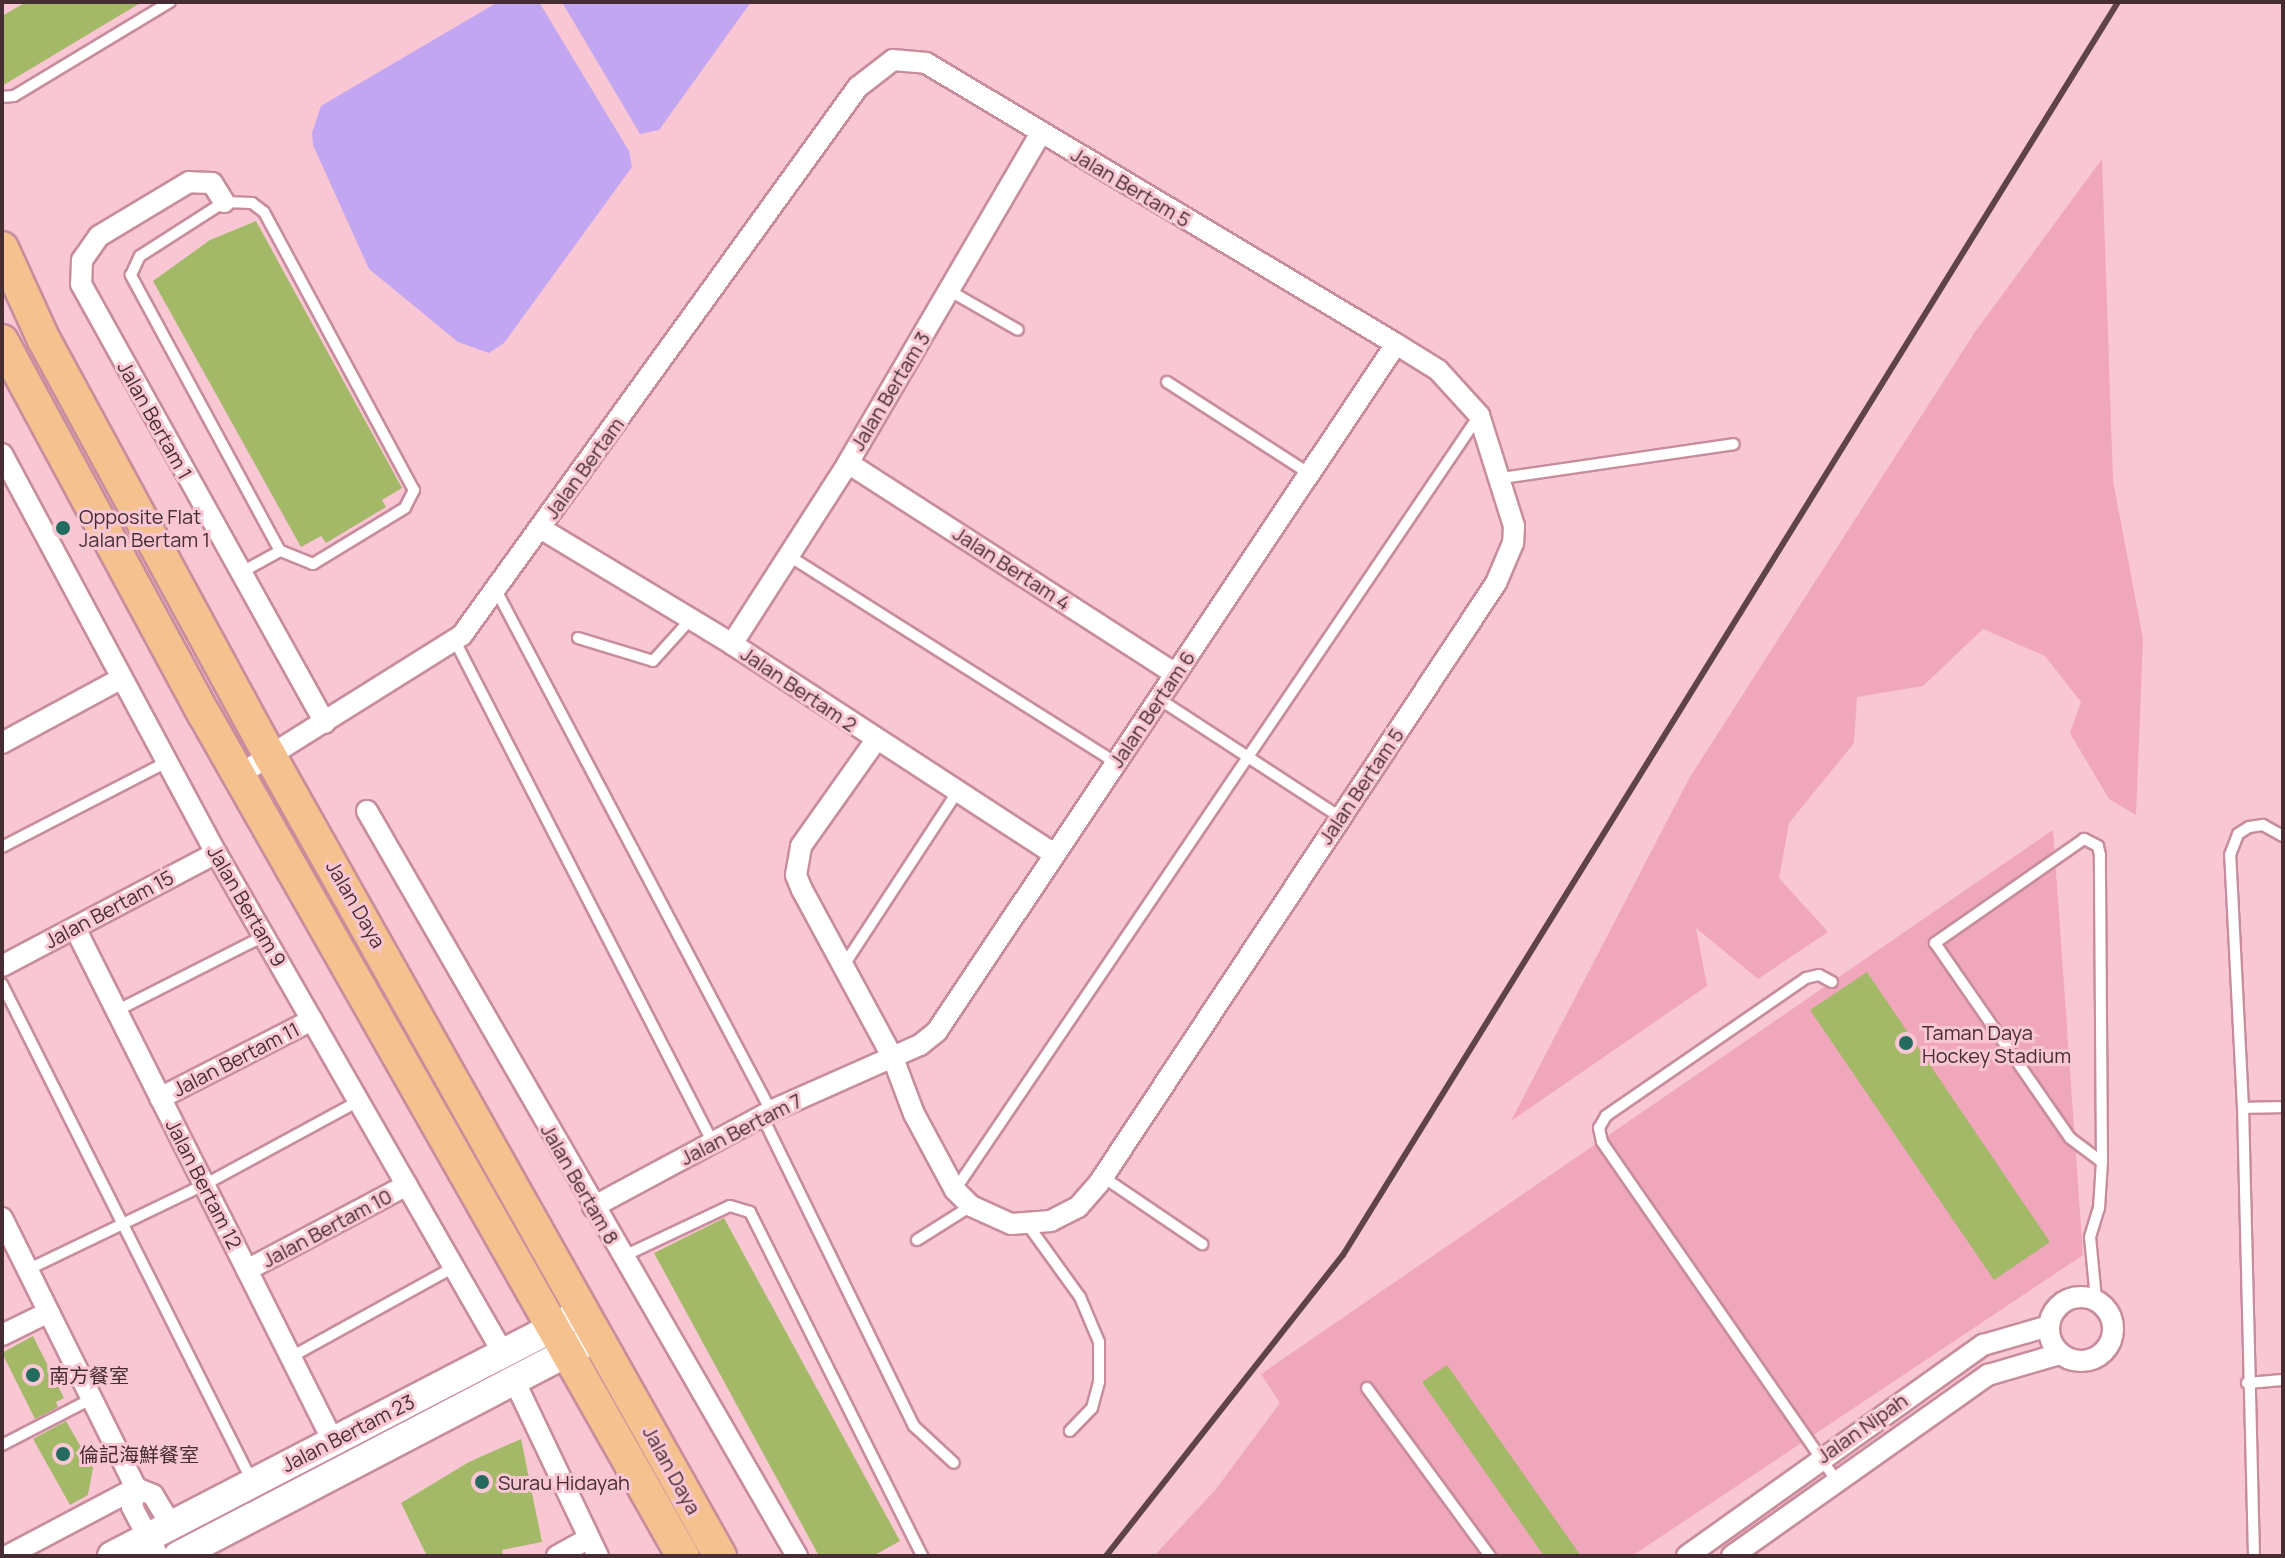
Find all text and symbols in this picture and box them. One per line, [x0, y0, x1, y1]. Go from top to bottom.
street label: Jalan Bertam 5 [1067, 142, 1195, 232]
street label: Jalan Bertam 3 [845, 327, 935, 455]
street label: Jalan Bertam 1 [113, 357, 197, 483]
street label: Jalan Bertam [539, 413, 629, 523]
place label: Opposite Flat Jalan Bertam 1 [79, 504, 210, 551]
marker: Opposite Flat Jalan Bertam 1 [54, 519, 72, 537]
street label: Jalan Bertam 4 [949, 521, 1075, 615]
street label: Jalan Bertam 2 [736, 641, 862, 737]
street label: Jalan Bertam 6 [1104, 646, 1200, 772]
street label: Jalan Bertam 5 [1313, 723, 1409, 849]
street label: Jalan Bertam 9 [203, 841, 291, 971]
street label: Jalan Daya [321, 856, 391, 952]
street label: Jalan Bertam 15 [40, 865, 178, 953]
street label: Jalan Bertam 11 [169, 1017, 303, 1101]
place label: Taman Daya Hockey Stadium [1922, 1020, 2071, 1067]
marker: Taman Daya Hockey Stadium [1897, 1034, 1915, 1052]
street label: Jalan Bertam 7 [676, 1088, 806, 1170]
street label: Jalan Bertam 12 [161, 1115, 247, 1253]
street label: Jalan Bertam 8 [536, 1120, 624, 1248]
street label: Jalan Bertam 10 [258, 1184, 396, 1272]
place label: 南方餐室 [49, 1363, 129, 1387]
marker: 南方餐室 [24, 1366, 42, 1384]
street label: Jalan Nipah [1812, 1388, 1912, 1468]
street label: Jalan Bertam 23 [278, 1389, 418, 1477]
street label: Jalan Daya [638, 1422, 706, 1518]
place label: 倫記海鮮餐室 [79, 1442, 199, 1466]
marker: 倫記海鮮餐室 [54, 1445, 72, 1463]
place label: Surau Hidayah [498, 1470, 630, 1494]
marker: Surau Hidayah [473, 1473, 491, 1491]

